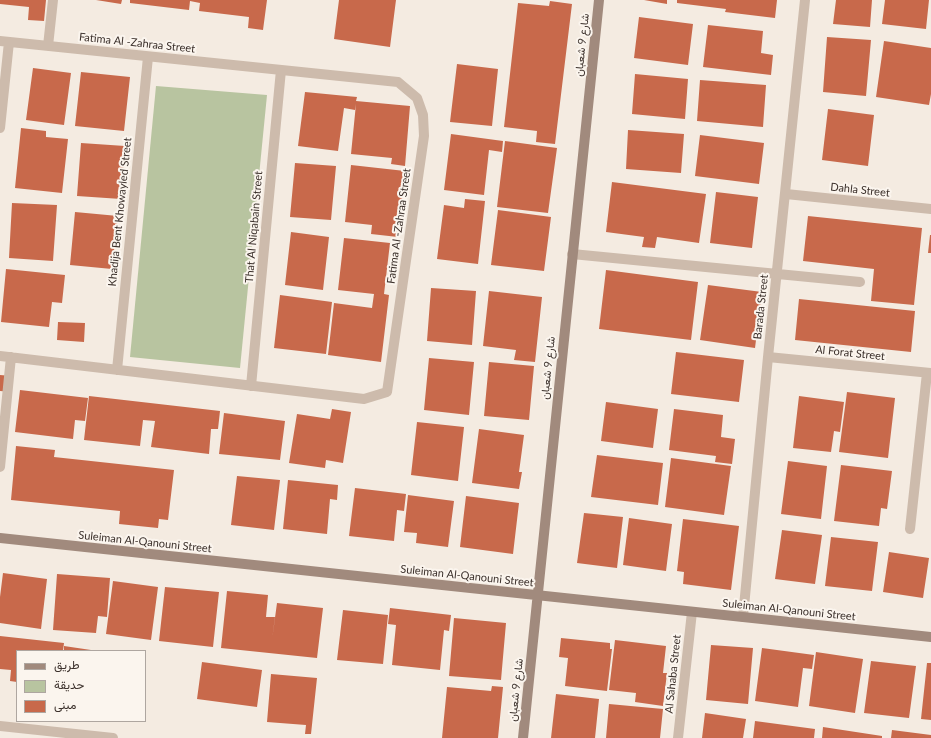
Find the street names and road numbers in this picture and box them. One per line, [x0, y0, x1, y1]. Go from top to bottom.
street label: شارع 9 شعبان [572, 13, 592, 77]
street label: Fatima Al -Zahraa Street [78, 30, 196, 56]
street label: Khadija Bent Khowayled Street [106, 137, 134, 287]
street label: Fatima Al -Zahraa Street [384, 167, 414, 285]
street label: That Al Niqabain Street [243, 170, 265, 284]
street label: Dahla Street [830, 180, 890, 200]
street label: Barada Street [751, 274, 771, 340]
street label: شارع 9 شعبان [538, 336, 558, 400]
street label: Al Forat Street [815, 343, 885, 363]
street label: Suleiman Al-Qanouni Street [78, 528, 212, 556]
street label: Suleiman Al-Qanouni Street [400, 562, 534, 590]
street label: Suleiman Al-Qanouni Street [722, 596, 856, 624]
street label: Al Sahaba Street [662, 634, 684, 714]
street label: شارع 9 شعبان [506, 658, 526, 722]

